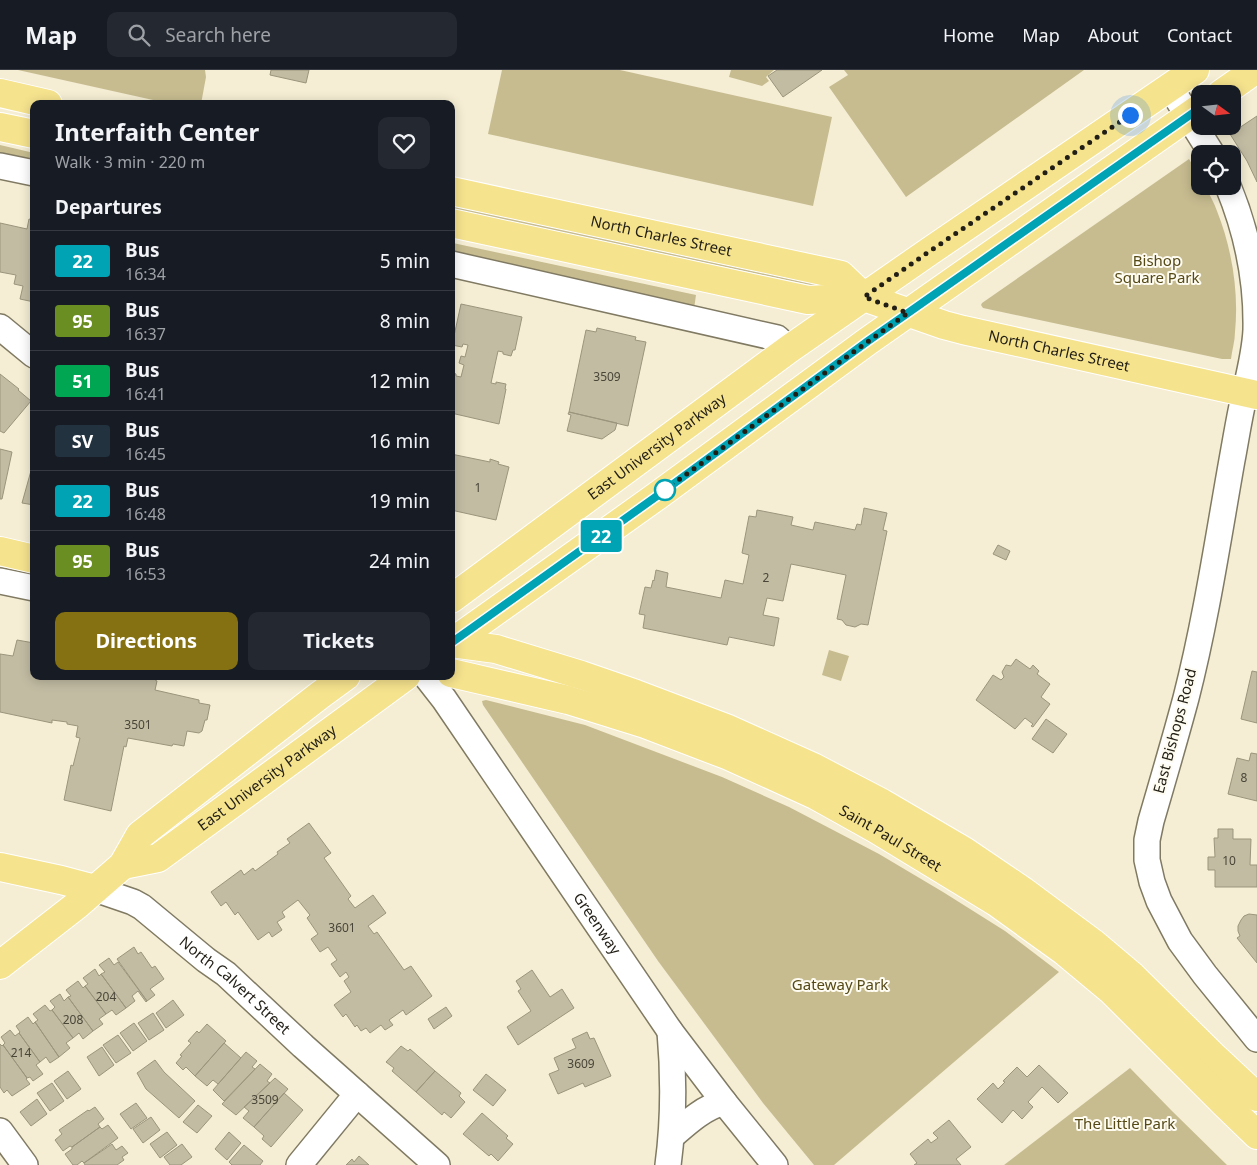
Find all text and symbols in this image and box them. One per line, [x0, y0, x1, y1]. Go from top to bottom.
search box [107, 12, 457, 57]
text: Map [25, 18, 77, 51]
icon: search [125, 21, 153, 49]
text: Search here [165, 22, 271, 48]
text: Home [943, 23, 994, 47]
text: Map [1022, 23, 1060, 47]
text: About [1088, 23, 1139, 47]
text: Contact [1167, 23, 1232, 47]
north arrow [1191, 85, 1241, 135]
map controls [1191, 85, 1241, 195]
your location [1118, 103, 1143, 128]
text: Interfaith Center [55, 115, 259, 148]
button: heart [378, 117, 430, 169]
button: locate [1191, 145, 1241, 195]
text: Walk · 3 min · 220 m [55, 151, 205, 173]
text: Departures [55, 194, 162, 220]
street label: North Charles Street [589, 210, 734, 260]
text: Bus [125, 237, 160, 263]
text: 5 min [380, 248, 430, 274]
text: 22 [72, 249, 93, 273]
park label: Bishop Square Park [1114, 250, 1200, 287]
text: 16:34 [125, 263, 166, 285]
text: Bus [125, 297, 160, 323]
text: 8 min [380, 308, 430, 334]
text: 95 [72, 309, 93, 333]
text: 16:37 [125, 323, 166, 345]
street label: North Charles Street [987, 325, 1132, 376]
text: Bus [125, 357, 160, 383]
text: 12 min [369, 368, 430, 394]
house number: 3509 [593, 368, 621, 385]
text: 51 [72, 369, 93, 393]
text: 16:41 [125, 383, 166, 405]
street label: East University Parkway [583, 388, 730, 504]
text: Bus [125, 417, 160, 443]
text: 16 min [369, 428, 430, 454]
text: SV [72, 429, 93, 453]
text: 16:45 [125, 443, 166, 465]
text: Bus [125, 477, 160, 503]
house number: 1 [475, 479, 481, 496]
unlabelled marker [654, 479, 676, 501]
text: 19 min [369, 488, 430, 514]
text: 22 [72, 489, 93, 513]
text: 16:48 [125, 503, 166, 525]
line badge: 22 [578, 520, 624, 552]
text: 22 [591, 524, 611, 548]
text: Bus [125, 537, 160, 563]
text: 24 min [369, 548, 430, 574]
text: 95 [72, 549, 93, 573]
text: 16:53 [125, 563, 166, 585]
house number: 2 [763, 569, 770, 586]
button: Directions [55, 612, 238, 670]
button: Tickets [248, 612, 430, 670]
street label: East Bishops Road [1148, 666, 1200, 796]
house number: 3501 [124, 716, 152, 733]
street label: East University Parkway [193, 719, 340, 835]
house number: 8 [1241, 769, 1248, 786]
street label: Saint Paul Street [836, 800, 946, 876]
house number: 10 [1222, 852, 1236, 869]
street label: Greenway [570, 888, 626, 958]
house number: 3601 [328, 919, 356, 936]
street label: North Calvert Street [176, 931, 296, 1039]
park label: Gateway Park [792, 974, 888, 994]
house number: 204 [96, 988, 116, 1005]
house number: 208 [63, 1011, 83, 1028]
house number: 214 [11, 1044, 31, 1061]
house number: 3609 [567, 1055, 595, 1072]
house number: 3509 [251, 1091, 279, 1108]
park label: The Little Park [1075, 1113, 1175, 1133]

